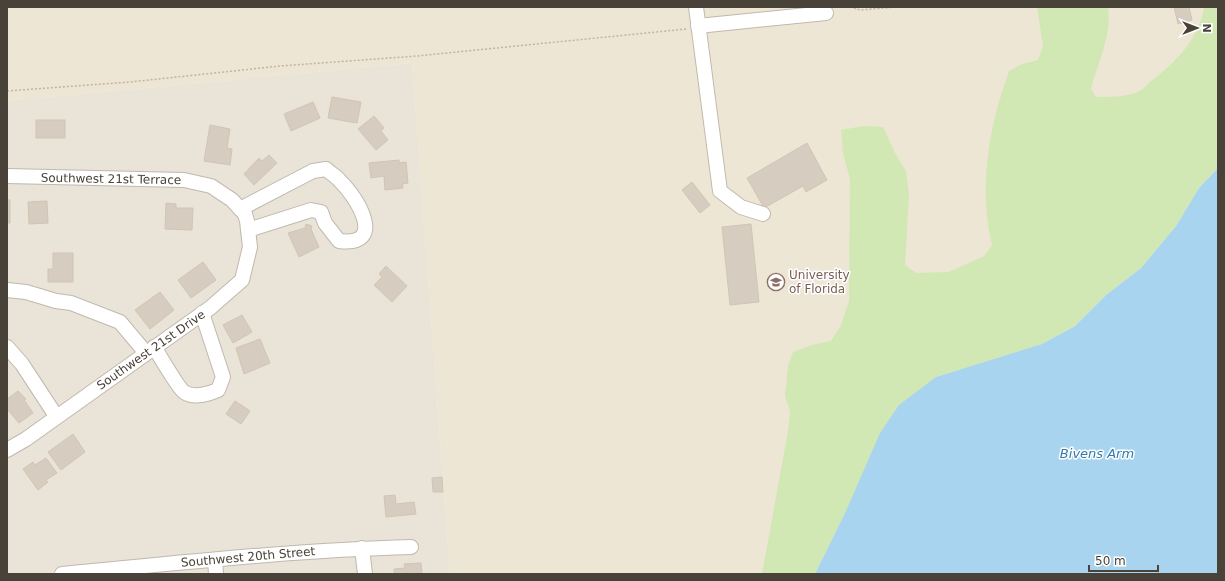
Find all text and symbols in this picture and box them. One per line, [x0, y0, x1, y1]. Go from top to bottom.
north arrow [1177, 8, 1217, 48]
text: N [1200, 23, 1213, 33]
street label: Southwest 21st Terrace [41, 171, 181, 187]
place label: University of Florida [789, 268, 850, 296]
school or university icon: University of Florida [766, 272, 786, 292]
street label: Southwest 21st Drive [94, 307, 208, 393]
water label: Bivens Arm [1060, 446, 1134, 461]
street label: Southwest 20th Street [180, 544, 316, 570]
scale bar [1089, 547, 1158, 573]
text: 50 m [1095, 554, 1126, 568]

